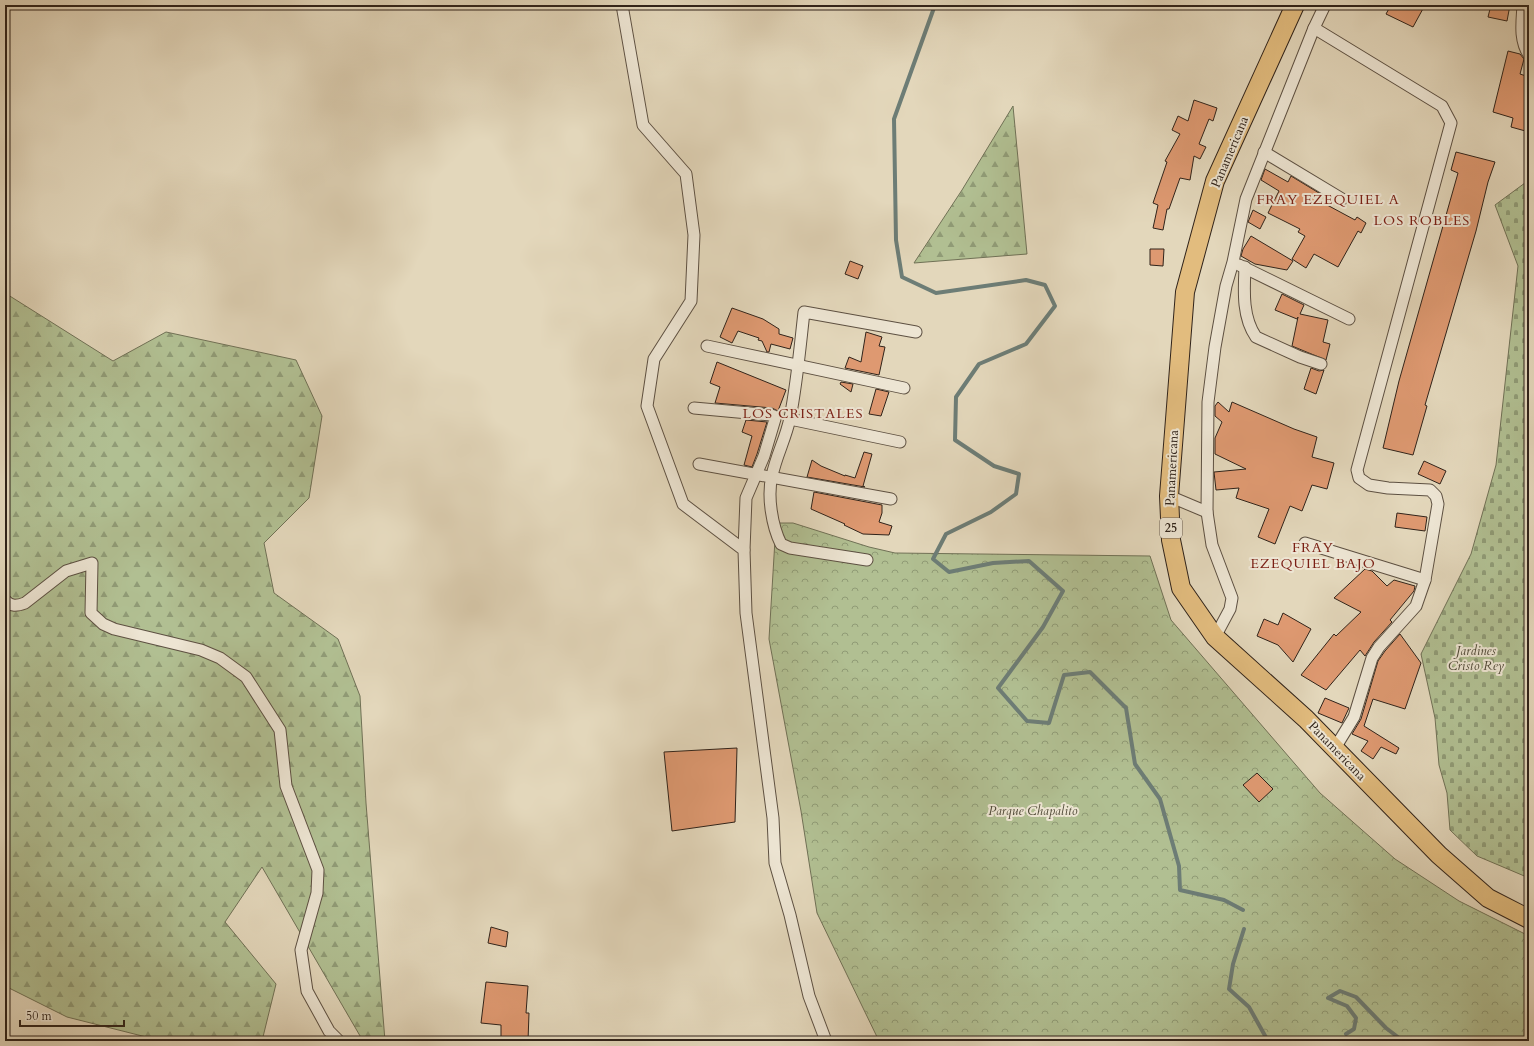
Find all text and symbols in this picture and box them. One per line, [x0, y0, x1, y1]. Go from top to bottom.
street label: Panamericana [1207, 113, 1253, 191]
district label: FRAY EZEQUIEL A [1256, 190, 1400, 209]
district label: LOS ROBLES [1374, 211, 1470, 230]
district label: LOS CRISTALES [743, 404, 863, 423]
street label: Panamericana [1161, 429, 1183, 507]
road number: 25 [1160, 518, 1182, 538]
district label: FRAY EZEQUIEL BAJO [1250, 538, 1376, 573]
park label: Jardines Cristo Rey [1448, 642, 1505, 675]
street label: Panamericana [1304, 717, 1370, 785]
park label: Parque Chapalito [988, 802, 1078, 820]
scale bar [20, 1002, 124, 1028]
text: 50 m [26, 1008, 53, 1024]

